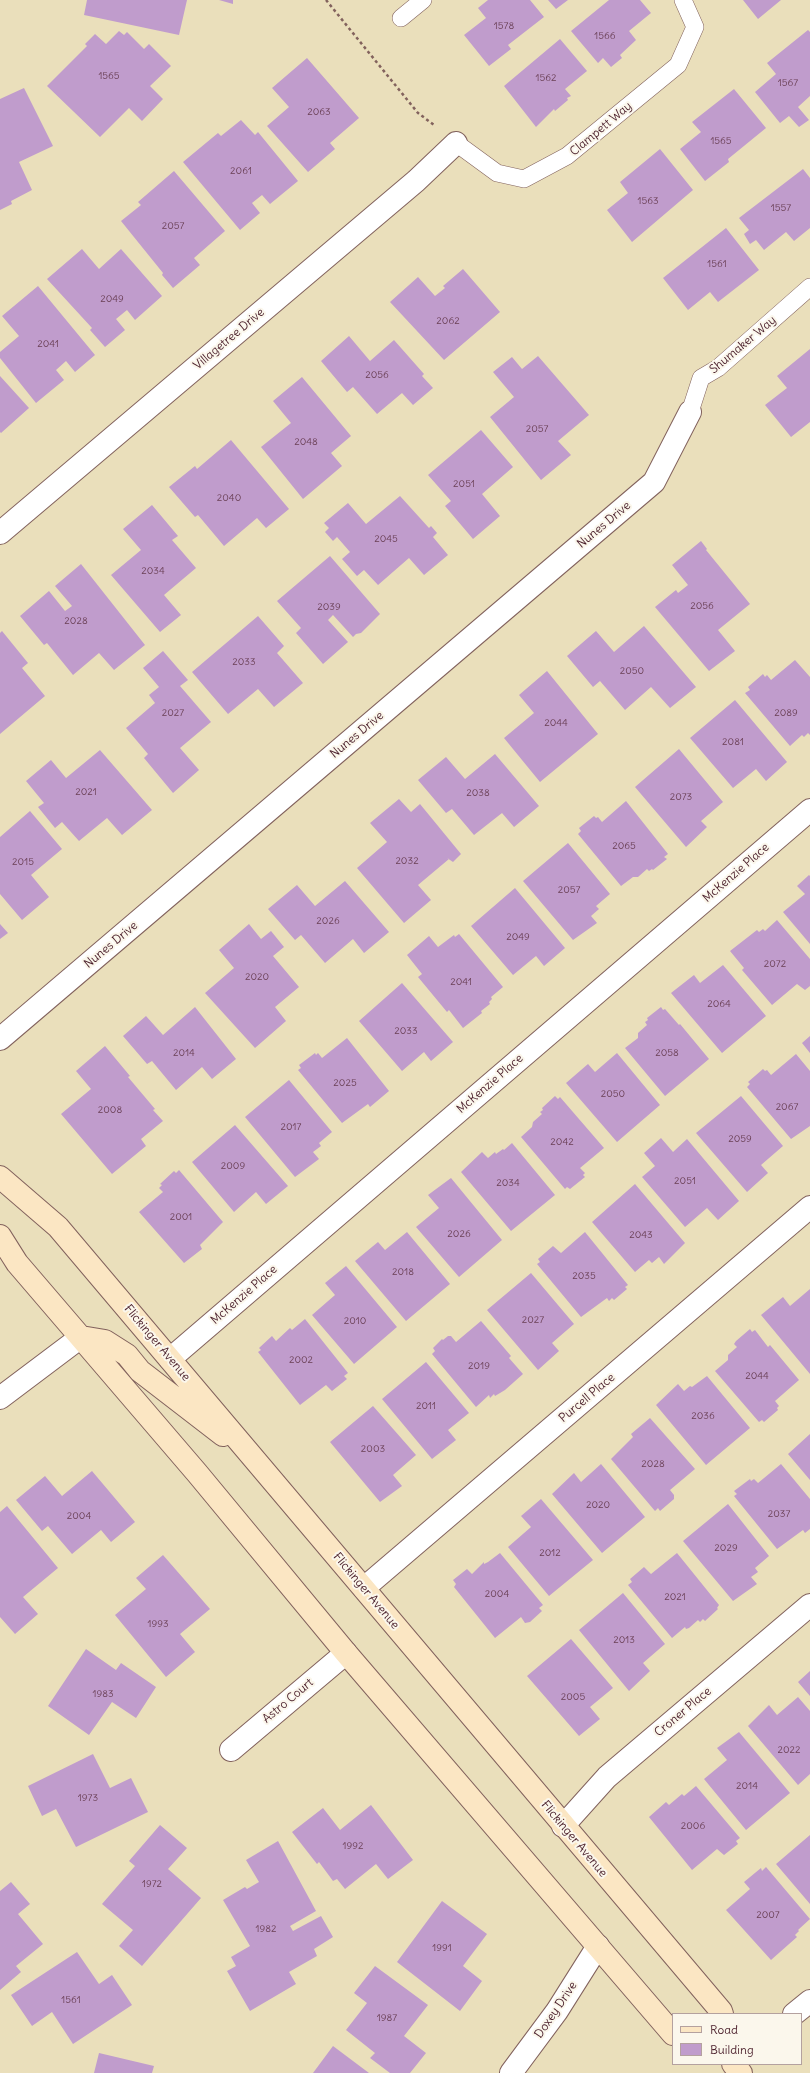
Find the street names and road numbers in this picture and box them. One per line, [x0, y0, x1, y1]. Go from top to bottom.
street label: Clampett Way [567, 99, 635, 159]
street label: Villagetree Drive [191, 305, 267, 373]
street label: Shumaker Way [707, 313, 779, 377]
street label: Nunes Drive [574, 498, 634, 552]
street label: Nunes Drive [327, 708, 387, 762]
street label: McKenzie Place [700, 840, 772, 906]
street label: Nunes Drive [81, 918, 141, 972]
street label: McKenzie Place [454, 1051, 526, 1117]
street label: McKenzie Place [208, 1262, 280, 1328]
street label: Flickinger Avenue [121, 1302, 193, 1384]
street label: Purcell Place [556, 1370, 618, 1426]
street label: Flickinger Avenue [330, 1550, 402, 1632]
street label: Astro Court [260, 1676, 316, 1726]
street label: Croner Place [652, 1684, 714, 1740]
street label: Flickinger Avenue [538, 1798, 610, 1880]
street label: Doxey Drive [532, 1979, 580, 2041]

